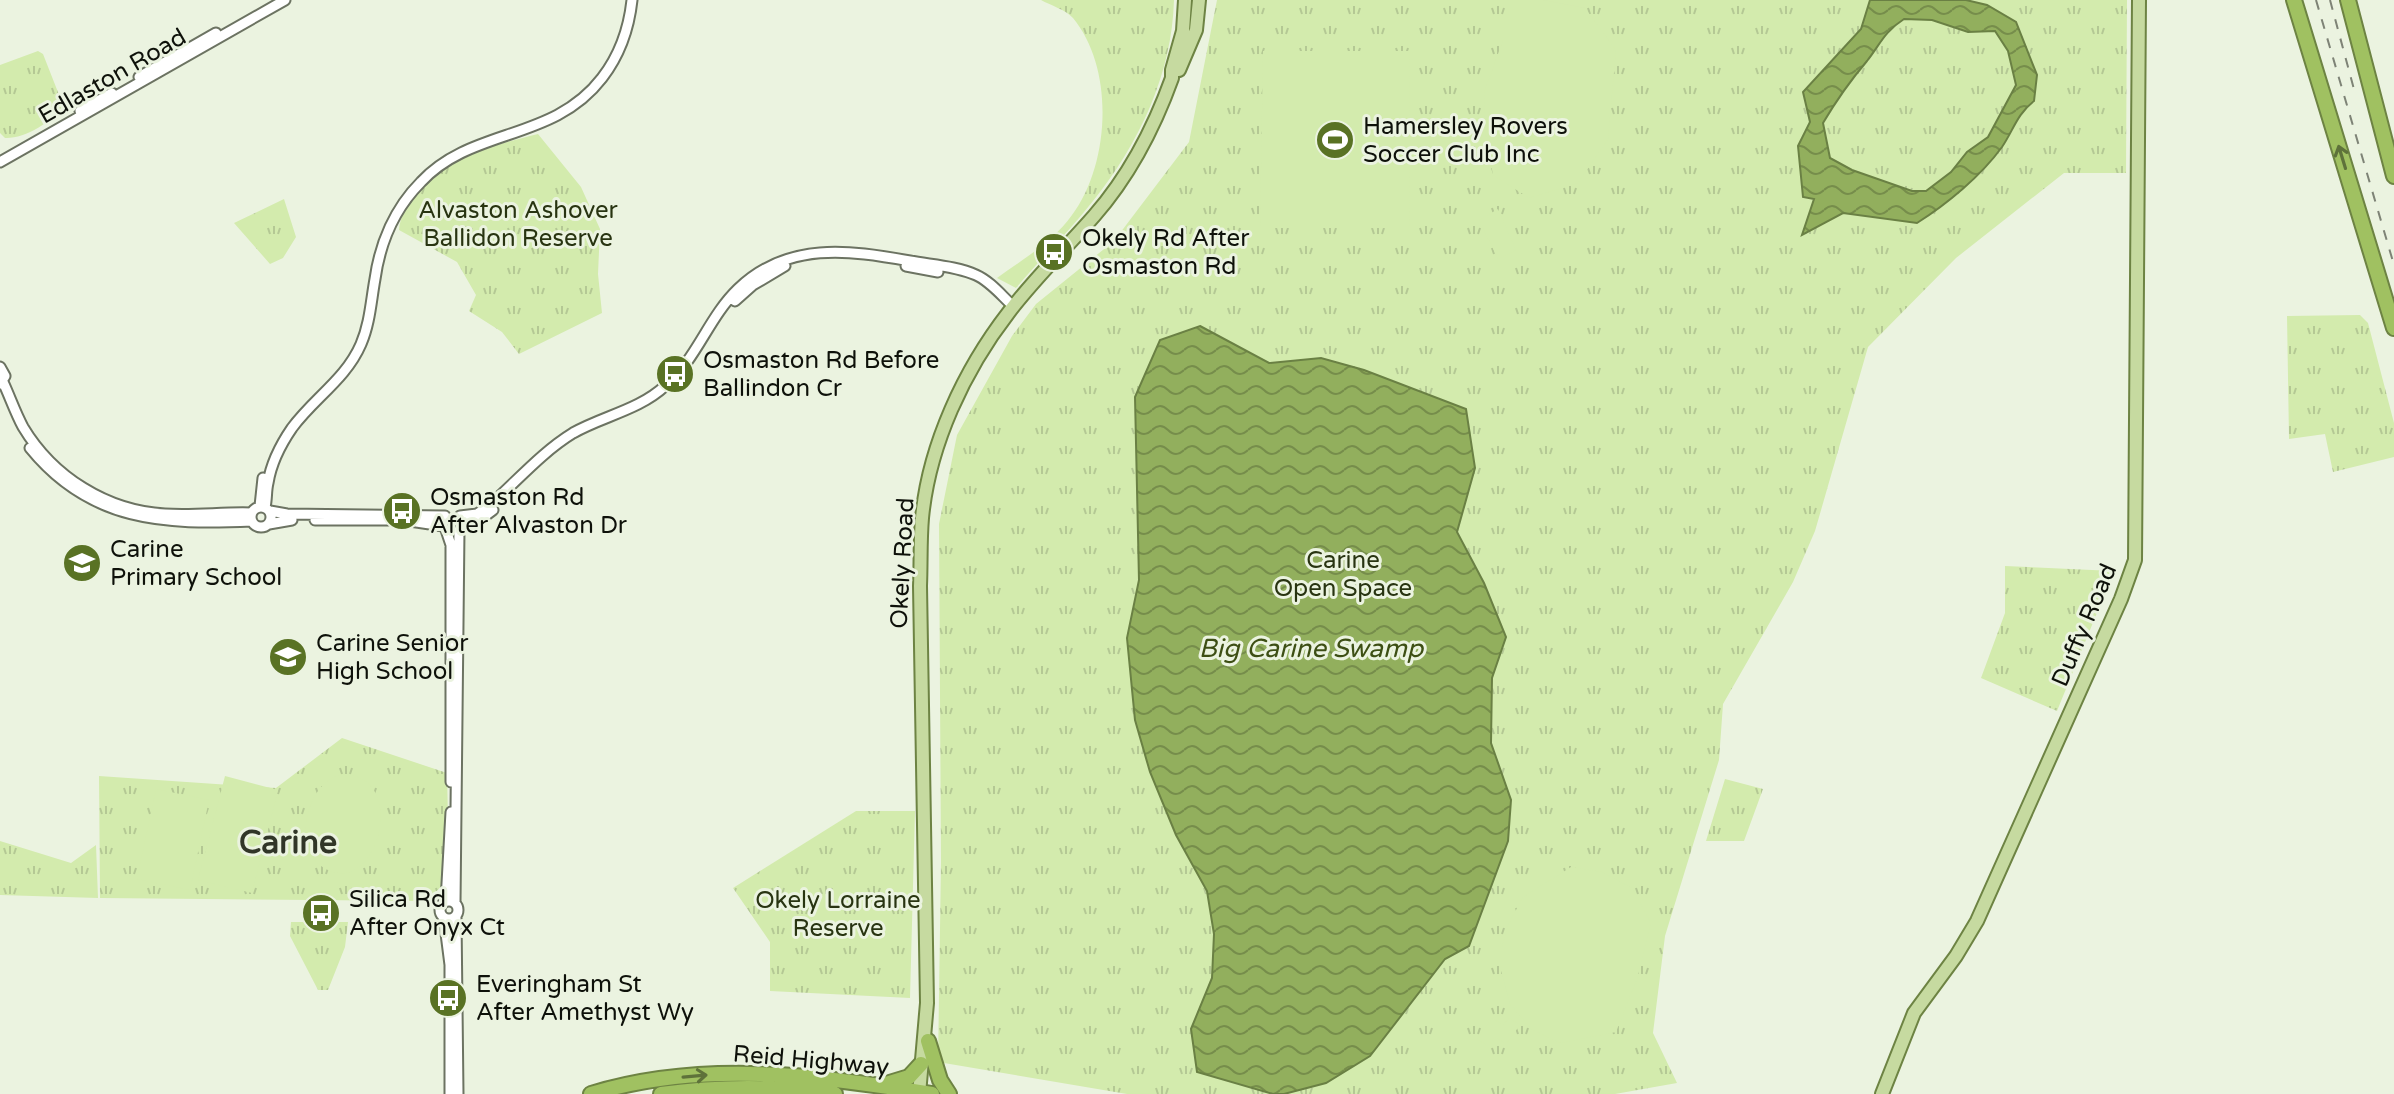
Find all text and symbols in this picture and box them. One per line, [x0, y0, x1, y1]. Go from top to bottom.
street label: Edlaston Road [33, 22, 191, 130]
place label: Hamersley Rovers Soccer Club Inc [1363, 112, 1568, 169]
sports icon: Hamersley Rovers Soccer Club Inc [1314, 119, 1356, 161]
one-way arrow [2334, 145, 2349, 171]
park label: Alvaston Ashover Ballidon Reserve [418, 196, 619, 253]
place label: Okely Rd After Osmaston Rd [1082, 224, 1250, 281]
bus stop icon: Okely Rd After Osmaston Rd [1033, 231, 1075, 273]
place label: Osmaston Rd Before Ballindon Cr [703, 346, 939, 403]
bus stop icon: Osmaston Rd Before Ballindon Cr [654, 353, 696, 395]
place label: Osmaston Rd After Alvaston Dr [430, 483, 628, 540]
bus stop icon: Osmaston Rd After Alvaston Dr [381, 490, 423, 532]
street label: Okely Road [885, 497, 920, 629]
place label: Carine Primary School [110, 535, 282, 592]
school or university icon: Carine Primary School [61, 542, 103, 584]
park label: Carine Open Space [1274, 546, 1412, 603]
street label: Duffy Road [2046, 559, 2123, 691]
place label: Carine Senior High School [316, 629, 469, 686]
water label: Big Carine Swamp [1199, 633, 1425, 664]
school or university icon: Carine Senior High School [267, 636, 309, 678]
district label: Carine [239, 824, 337, 862]
place label: Silica Rd After Onyx Ct [349, 885, 505, 942]
park label: Okely Lorraine Reserve [755, 886, 921, 943]
bus stop icon: Silica Rd After Onyx Ct [300, 892, 342, 934]
place label: Everingham St After Amethyst Wy [476, 970, 694, 1027]
bus stop icon: Everingham St After Amethyst Wy [427, 977, 469, 1019]
street label: Reid Highway [732, 1039, 890, 1082]
one-way arrow [681, 1068, 708, 1083]

